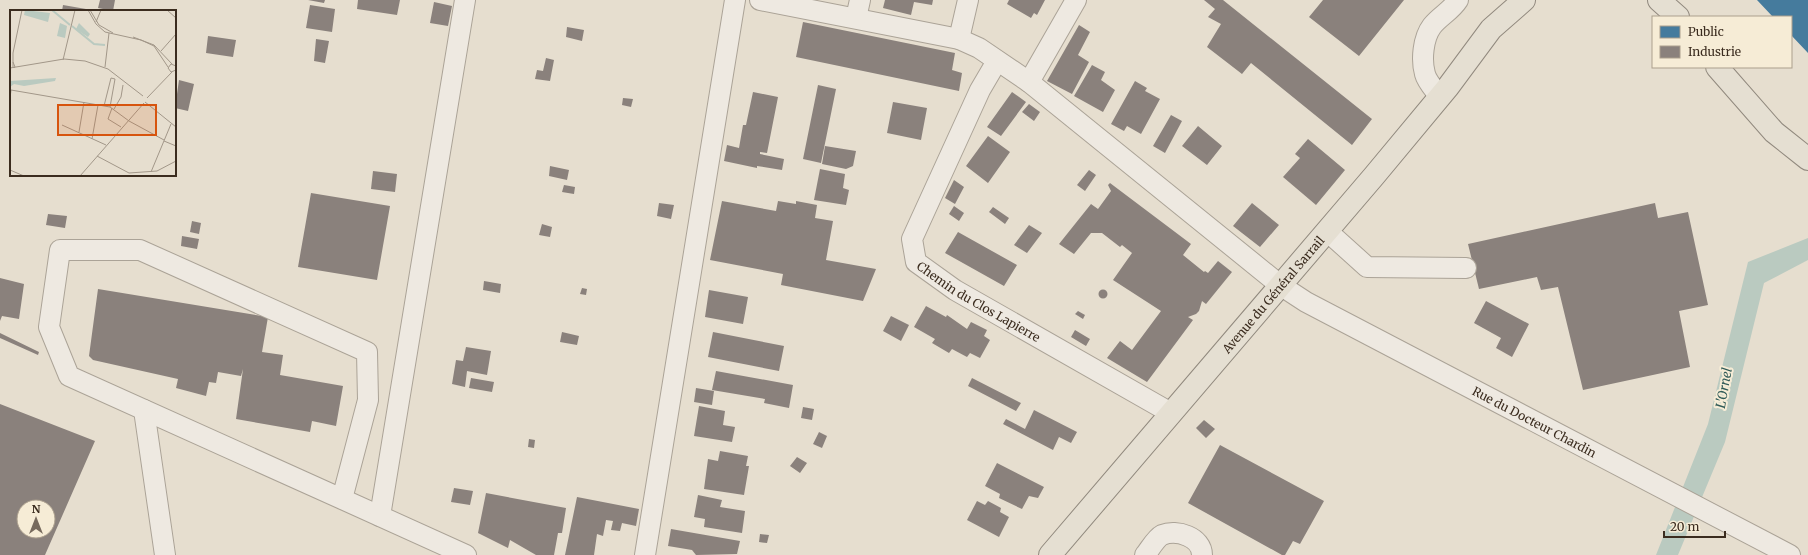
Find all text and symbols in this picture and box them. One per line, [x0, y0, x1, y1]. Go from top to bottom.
inset map [10, 10, 176, 176]
legend [1652, 16, 1792, 68]
text: Public [1688, 24, 1724, 39]
text: Industrie [1688, 44, 1741, 59]
street label: Avenue du Général Sarrail [1218, 233, 1327, 357]
street label: Chemin du Clos Lapierre [914, 258, 1043, 345]
water label: L'Ornel [1712, 366, 1736, 410]
street label: Rue du Docteur Chardin [1470, 383, 1599, 460]
north arrow [16, 499, 56, 539]
text: N [32, 502, 41, 516]
scale bar [1664, 513, 1725, 539]
text: 20 m [1670, 519, 1699, 534]

